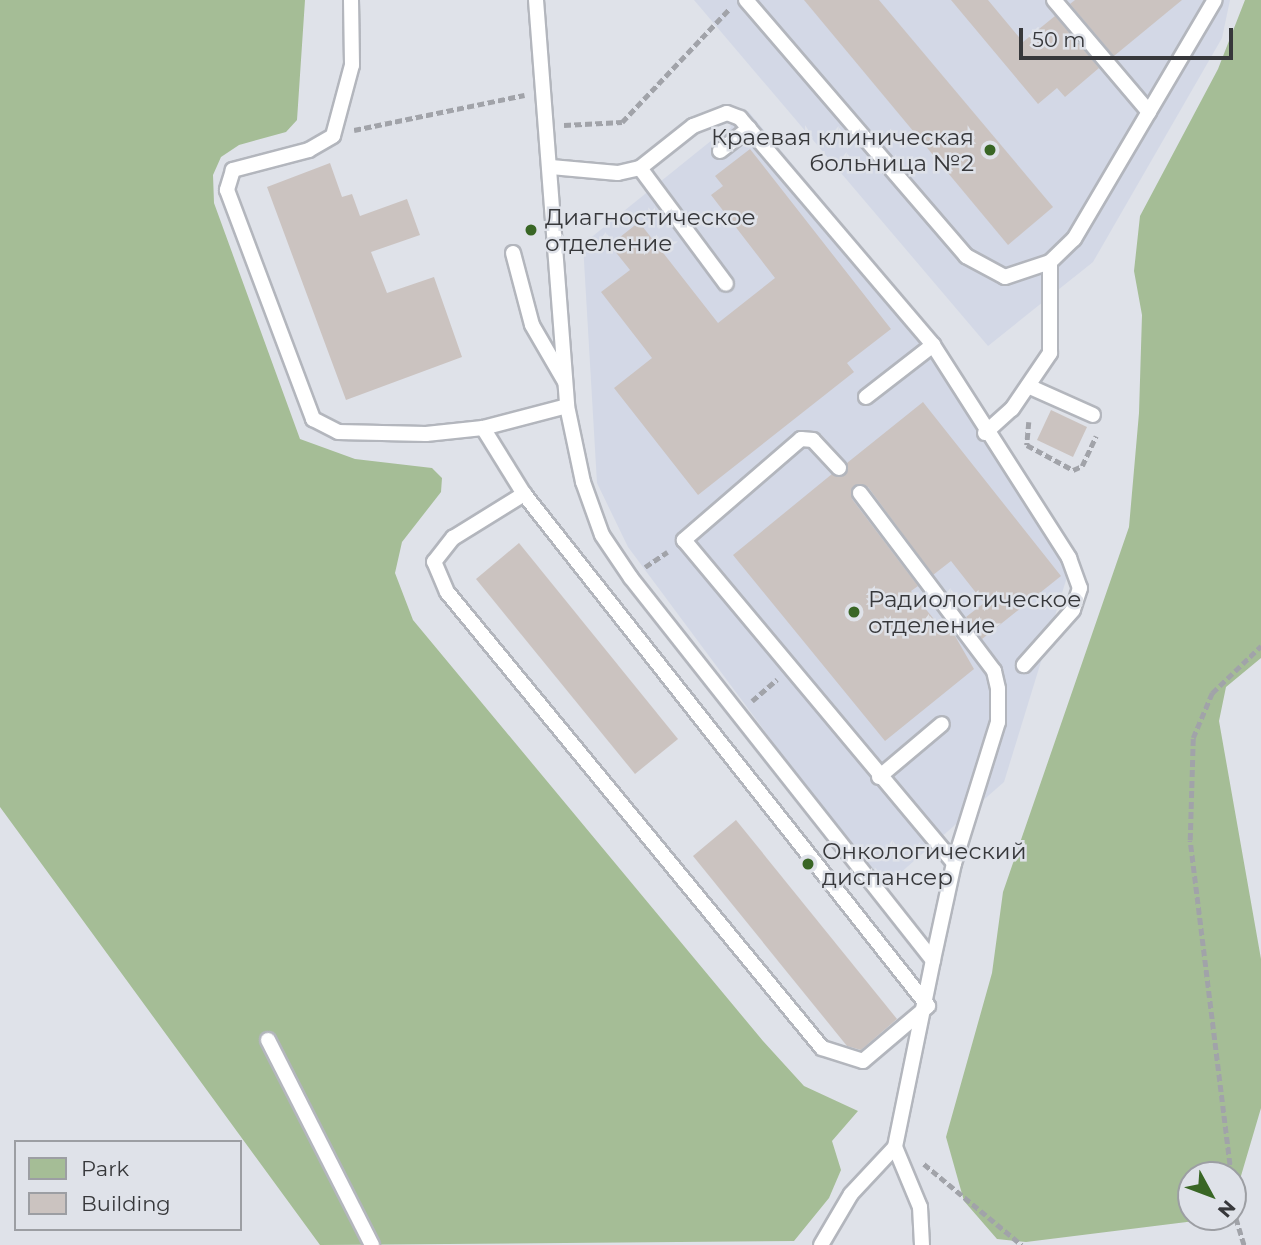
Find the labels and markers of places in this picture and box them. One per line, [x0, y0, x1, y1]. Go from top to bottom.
place label: Краевая клиническая больница №2 [711, 123, 974, 177]
marker: Краевая клиническая больница №2 [980, 140, 1000, 160]
place label: Диагностическое отделение [545, 203, 756, 257]
marker: Диагностическое отделение [523, 222, 539, 238]
place label: Радиологическое отделение [868, 585, 1081, 639]
marker: Радиологическое отделение [846, 604, 862, 620]
place label: Онкологический диспансер [822, 837, 1026, 891]
marker: Онкологический диспансер [800, 856, 816, 872]

